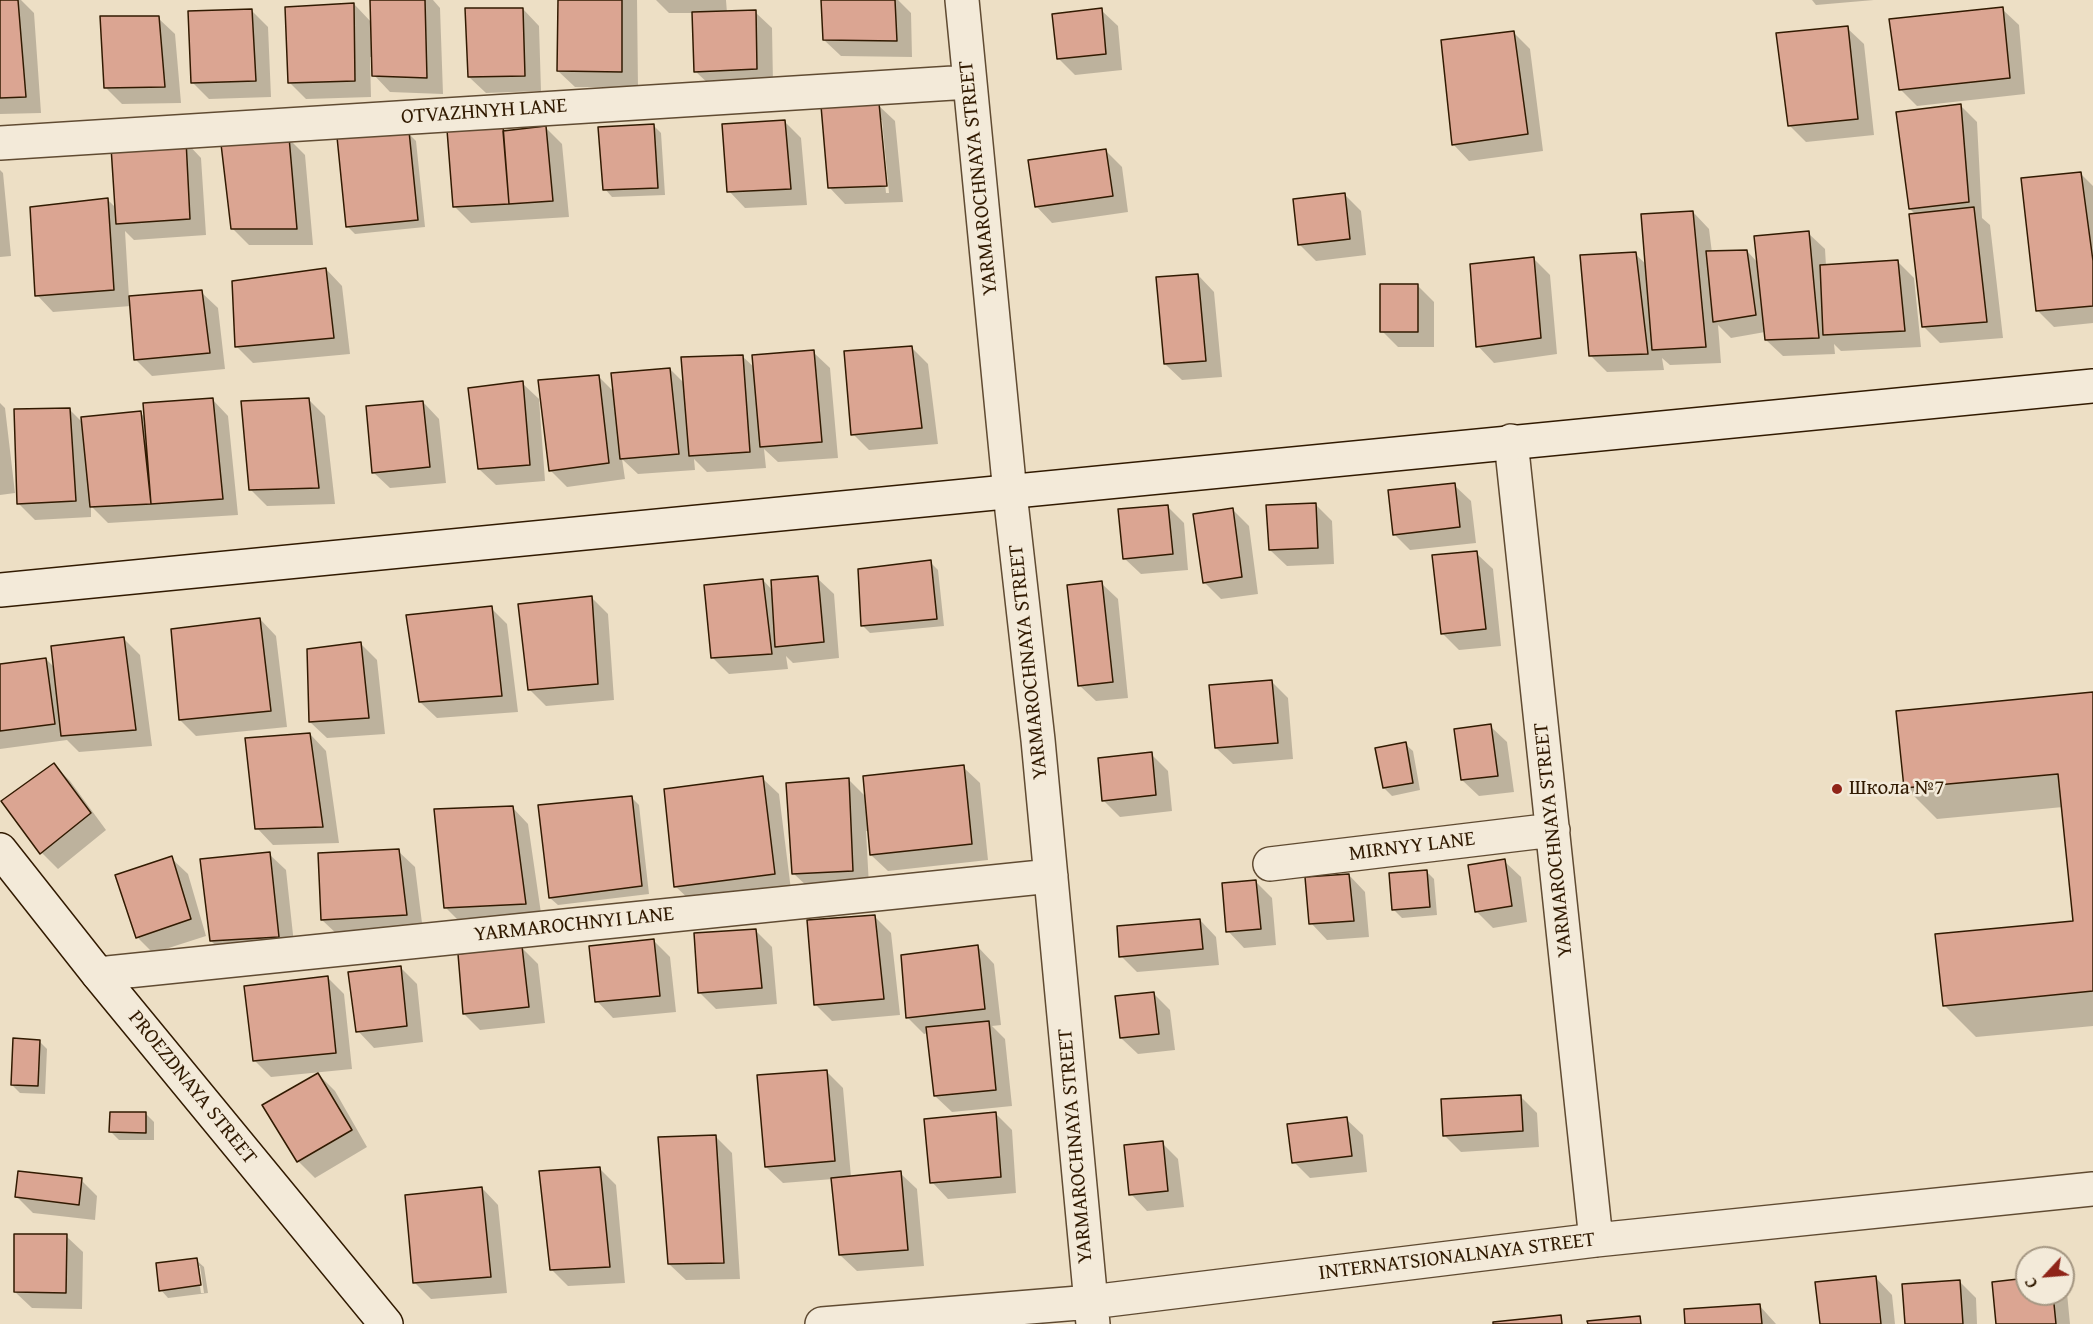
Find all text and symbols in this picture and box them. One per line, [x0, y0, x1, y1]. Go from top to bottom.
street label: YARMAROCHNAYA STREET [954, 59, 1004, 297]
street label: OTVAZHNYH LANE [400, 94, 568, 130]
street label: YARMAROCHNAYA STREET [1004, 543, 1054, 781]
street label: YARMAROCHNAYA STREET [1529, 721, 1579, 959]
place label: Школа №7 [1849, 776, 1944, 802]
marker: Школа №7 [1830, 782, 1844, 796]
street label: MIRNYY LANE [1348, 827, 1476, 867]
street label: YARMAROCHNYI LANE [473, 902, 675, 948]
street label: PROEZDNAYA STREET [122, 1006, 262, 1170]
street label: YARMAROCHNAYA STREET [1053, 1027, 1099, 1265]
street label: INTERNATSIONALNAYA STREET [1317, 1228, 1597, 1286]
north arrow [2015, 1246, 2075, 1306]
text: С [2018, 1274, 2043, 1292]

